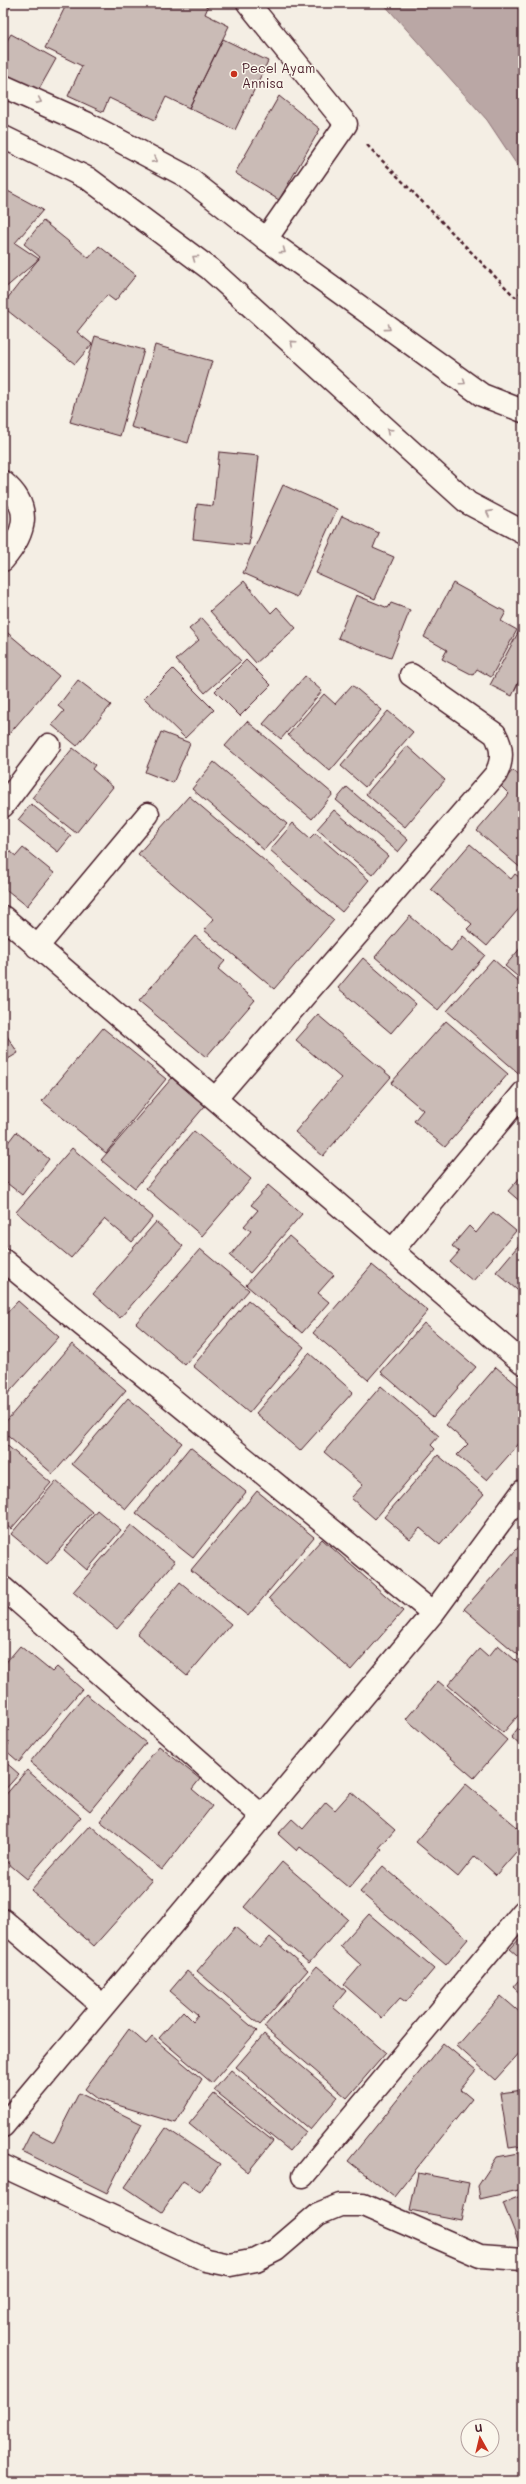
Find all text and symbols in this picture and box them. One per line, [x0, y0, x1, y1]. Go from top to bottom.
place label: Pecel Ayam Annisa [242, 59, 315, 91]
marker: Pecel Ayam Annisa [229, 69, 239, 79]
one-way arrow [35, 97, 42, 105]
one-way arrow [151, 155, 158, 162]
one-way arrow [279, 246, 286, 254]
one-way arrow [192, 255, 199, 262]
one-way arrow [384, 323, 391, 331]
one-way arrow [290, 341, 297, 348]
one-way arrow [459, 377, 466, 384]
one-way arrow [386, 428, 394, 435]
one-way arrow [485, 511, 493, 518]
north arrow [460, 2418, 500, 2458]
text: U [474, 2420, 483, 2436]

